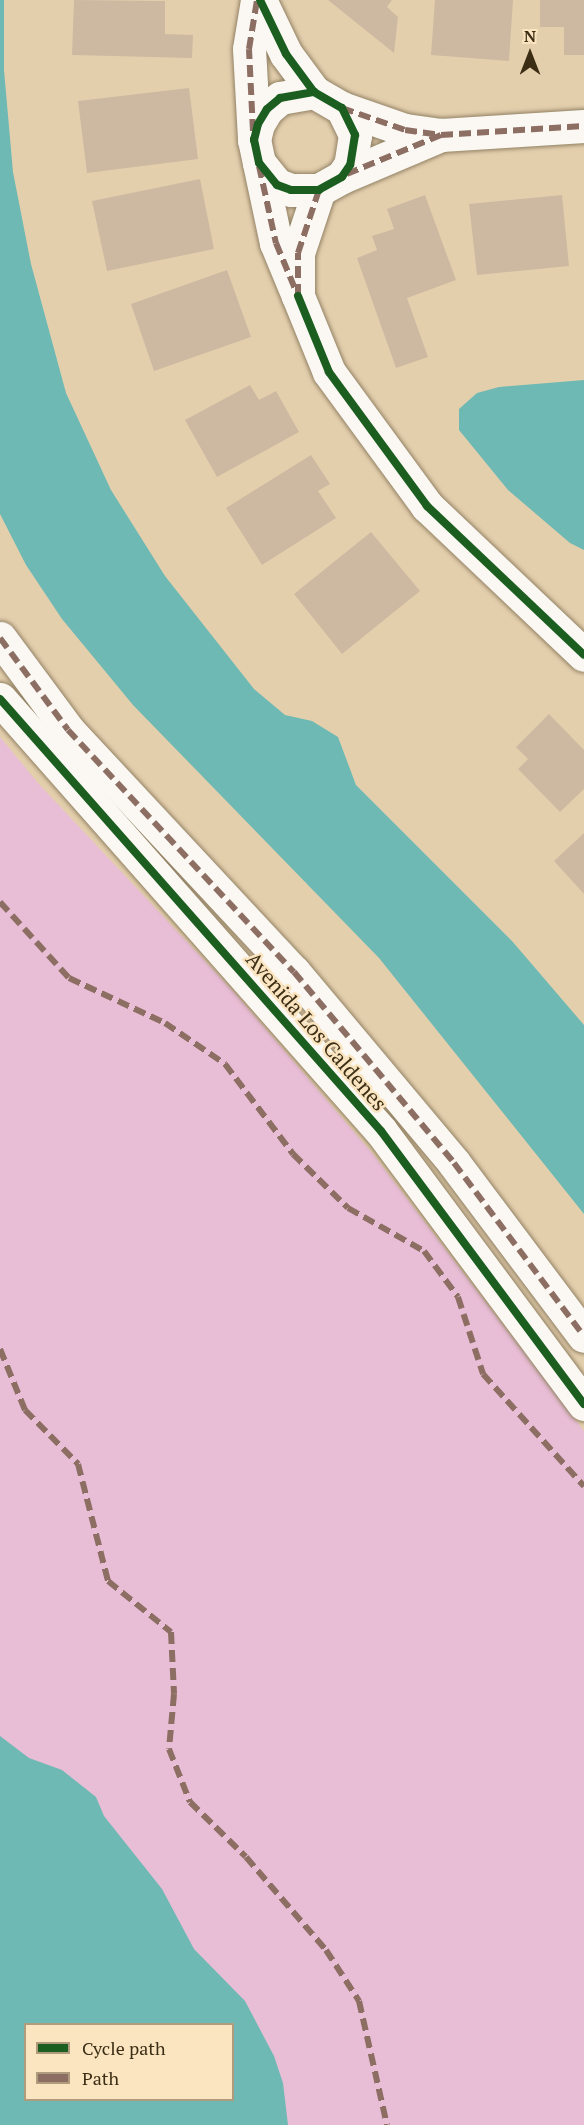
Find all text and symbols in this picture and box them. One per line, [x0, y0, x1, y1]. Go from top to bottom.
north arrow [500, 24, 560, 84]
text: N [524, 25, 536, 47]
street label: Avenida Los Caldenes [241, 947, 393, 1115]
legend [24, 2023, 234, 2101]
text: Cycle path [82, 2036, 166, 2060]
text: Path [82, 2066, 119, 2090]

